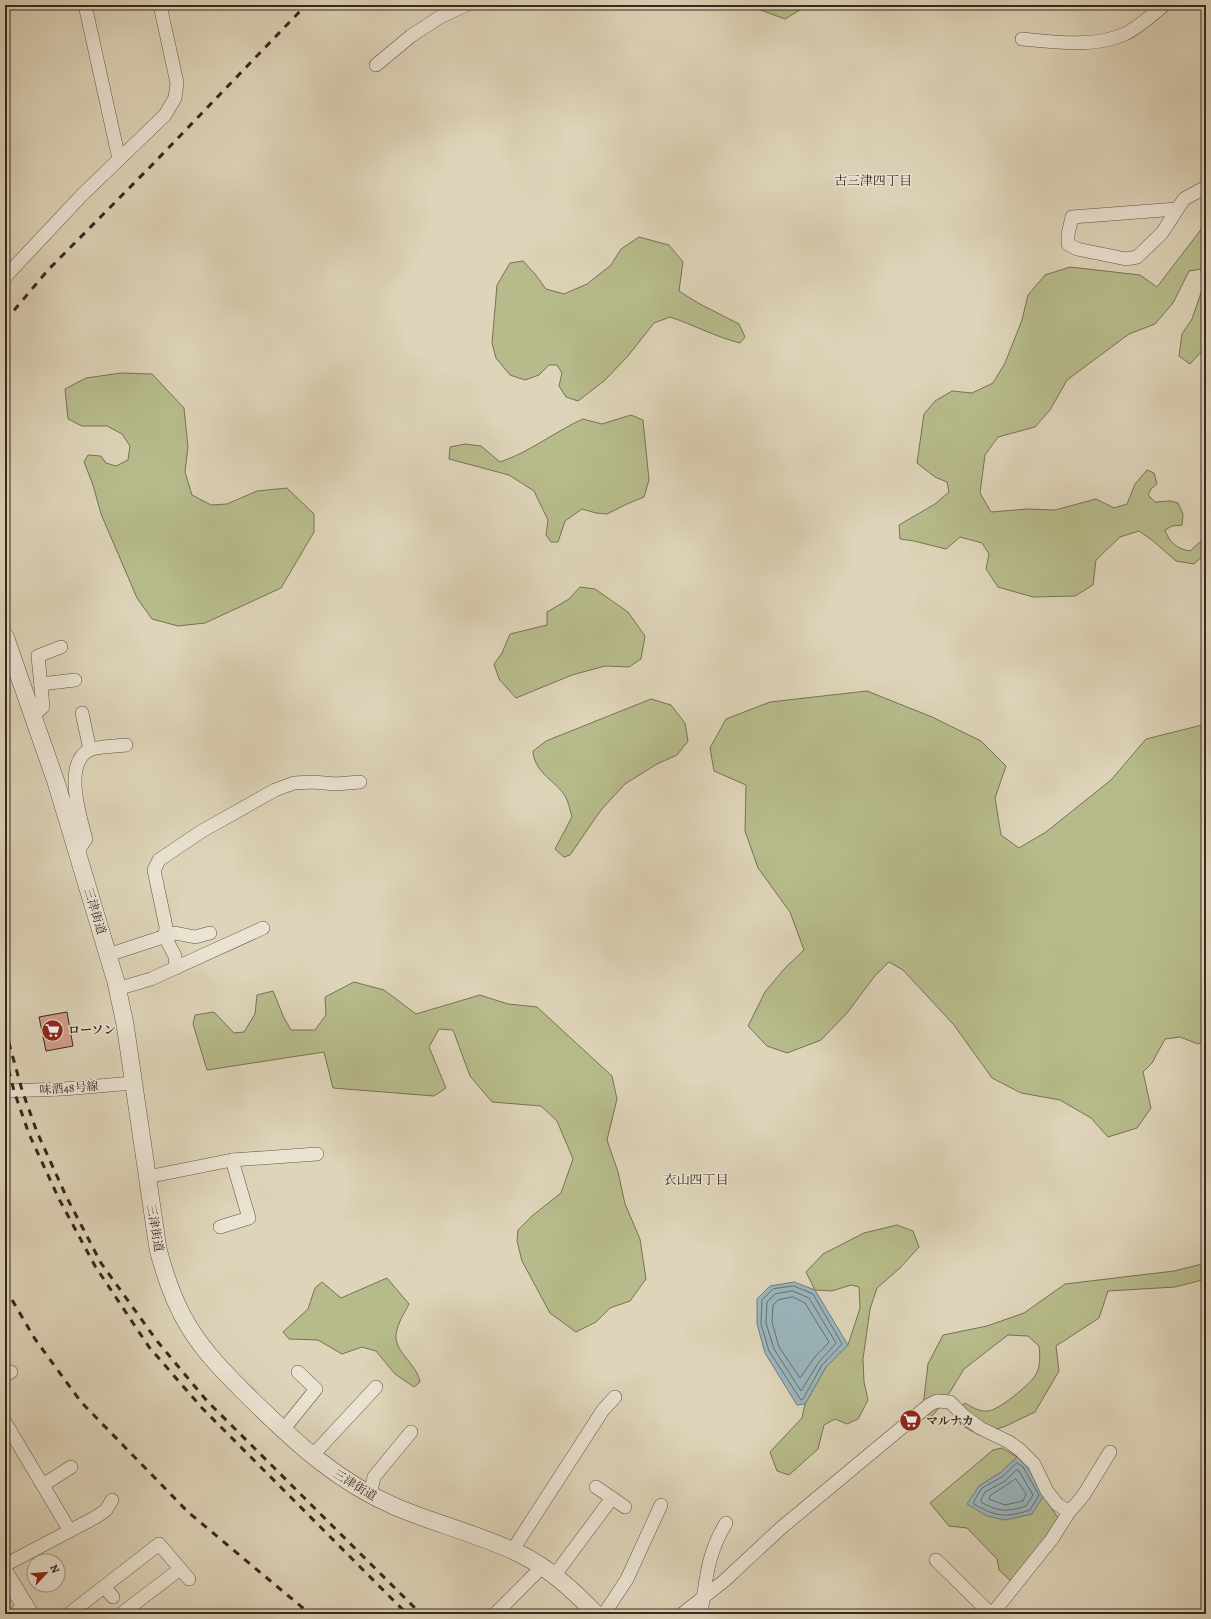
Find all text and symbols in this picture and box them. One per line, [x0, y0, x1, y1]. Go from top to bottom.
district label: 古三津四丁目 [834, 172, 912, 189]
street label: 三津街道 [80, 886, 110, 936]
supermarket icon: ローソン [39, 1017, 65, 1043]
place label: ローソン [68, 1022, 116, 1038]
street label: 味酒48号線 [39, 1078, 99, 1098]
district label: 衣山四丁目 [663, 1171, 729, 1188]
street label: 三津街道 [143, 1203, 167, 1253]
supermarket icon: マルナカ [897, 1408, 923, 1434]
place label: マルナカ [926, 1413, 974, 1429]
street label: 三津街道 [330, 1466, 380, 1504]
north arrow [26, 1553, 66, 1593]
text: N [46, 1562, 63, 1576]

